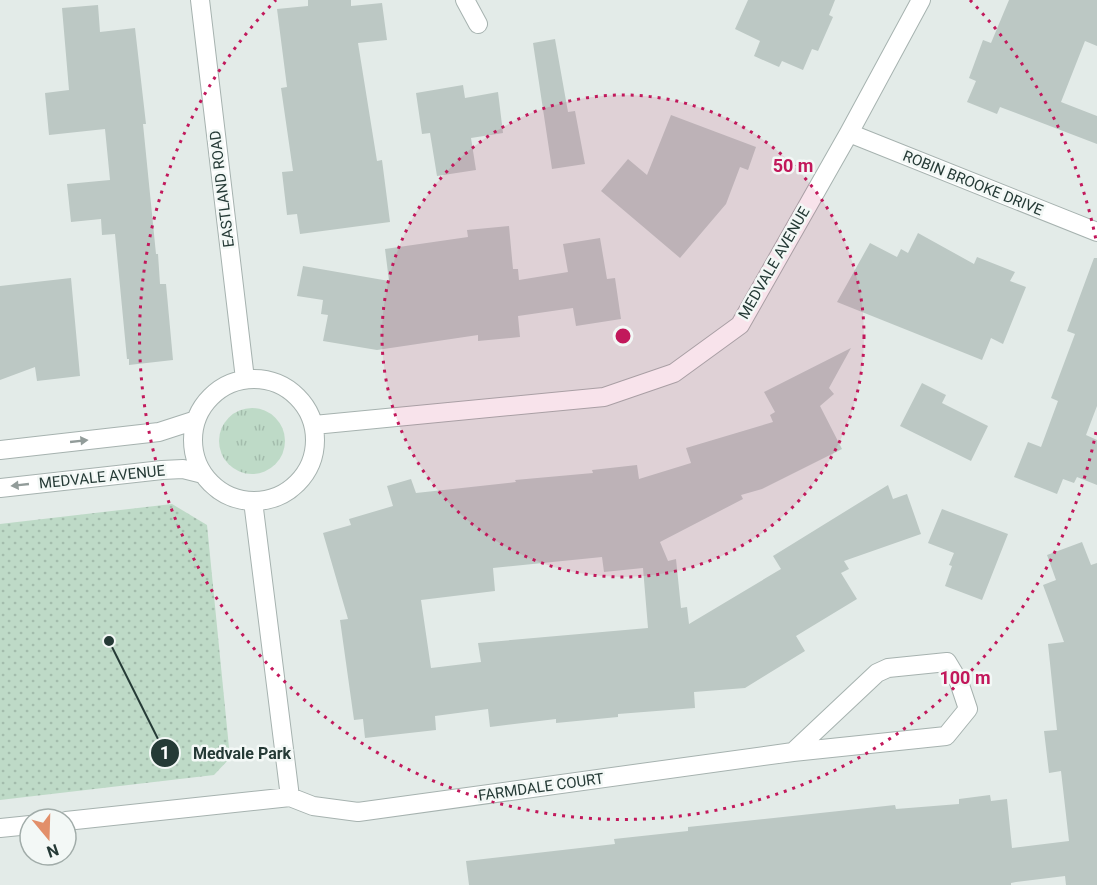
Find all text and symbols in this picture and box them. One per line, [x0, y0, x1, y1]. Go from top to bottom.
street label: EASTLAND ROAD [206, 130, 238, 248]
street label: ROBIN BROOKE DRIVE [900, 147, 1046, 220]
text: 50 m [773, 155, 813, 176]
street label: MEDVALE AVENUE [735, 203, 814, 322]
centre of rings [613, 326, 633, 346]
one-way arrow [70, 436, 89, 446]
street label: MEDVALE AVENUE [38, 461, 166, 493]
one-way arrow [10, 481, 29, 490]
text: 100 m [939, 667, 991, 688]
callout: Medvale Park [150, 736, 303, 770]
text: 1 [160, 742, 170, 763]
text: Medvale Park [193, 744, 292, 763]
street label: FARMDALE COURT [477, 769, 605, 805]
north arrow [18, 807, 78, 867]
text: N [44, 840, 61, 862]

